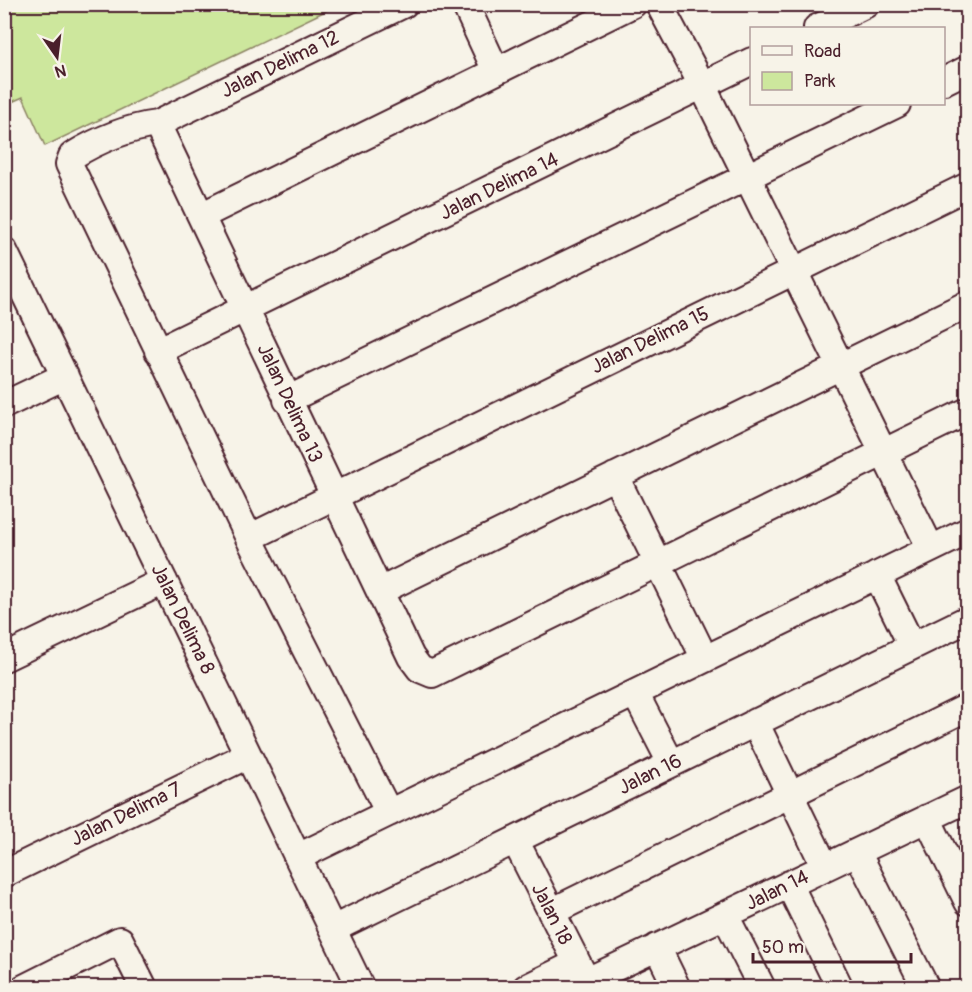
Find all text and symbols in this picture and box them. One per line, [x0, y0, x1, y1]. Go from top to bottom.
street label: Jalan Delima 12 [217, 25, 343, 103]
north arrow [27, 27, 87, 87]
legend [750, 27, 945, 105]
text: Road [804, 40, 841, 63]
text: N [53, 60, 68, 82]
text: Park [804, 70, 836, 93]
street label: Jalan Delima 14 [436, 146, 563, 226]
street label: Jalan Delima 15 [587, 301, 713, 379]
street label: Jalan Delima 13 [251, 339, 329, 467]
street label: Jalan Delima 8 [146, 560, 220, 678]
street label: Jalan 16 [614, 748, 686, 800]
street label: Jalan Delima 7 [66, 776, 186, 852]
street label: Jalan 14 [741, 864, 813, 916]
street label: Jalan 18 [526, 879, 578, 949]
scale bar [753, 926, 910, 964]
text: 50 m [762, 936, 804, 959]

